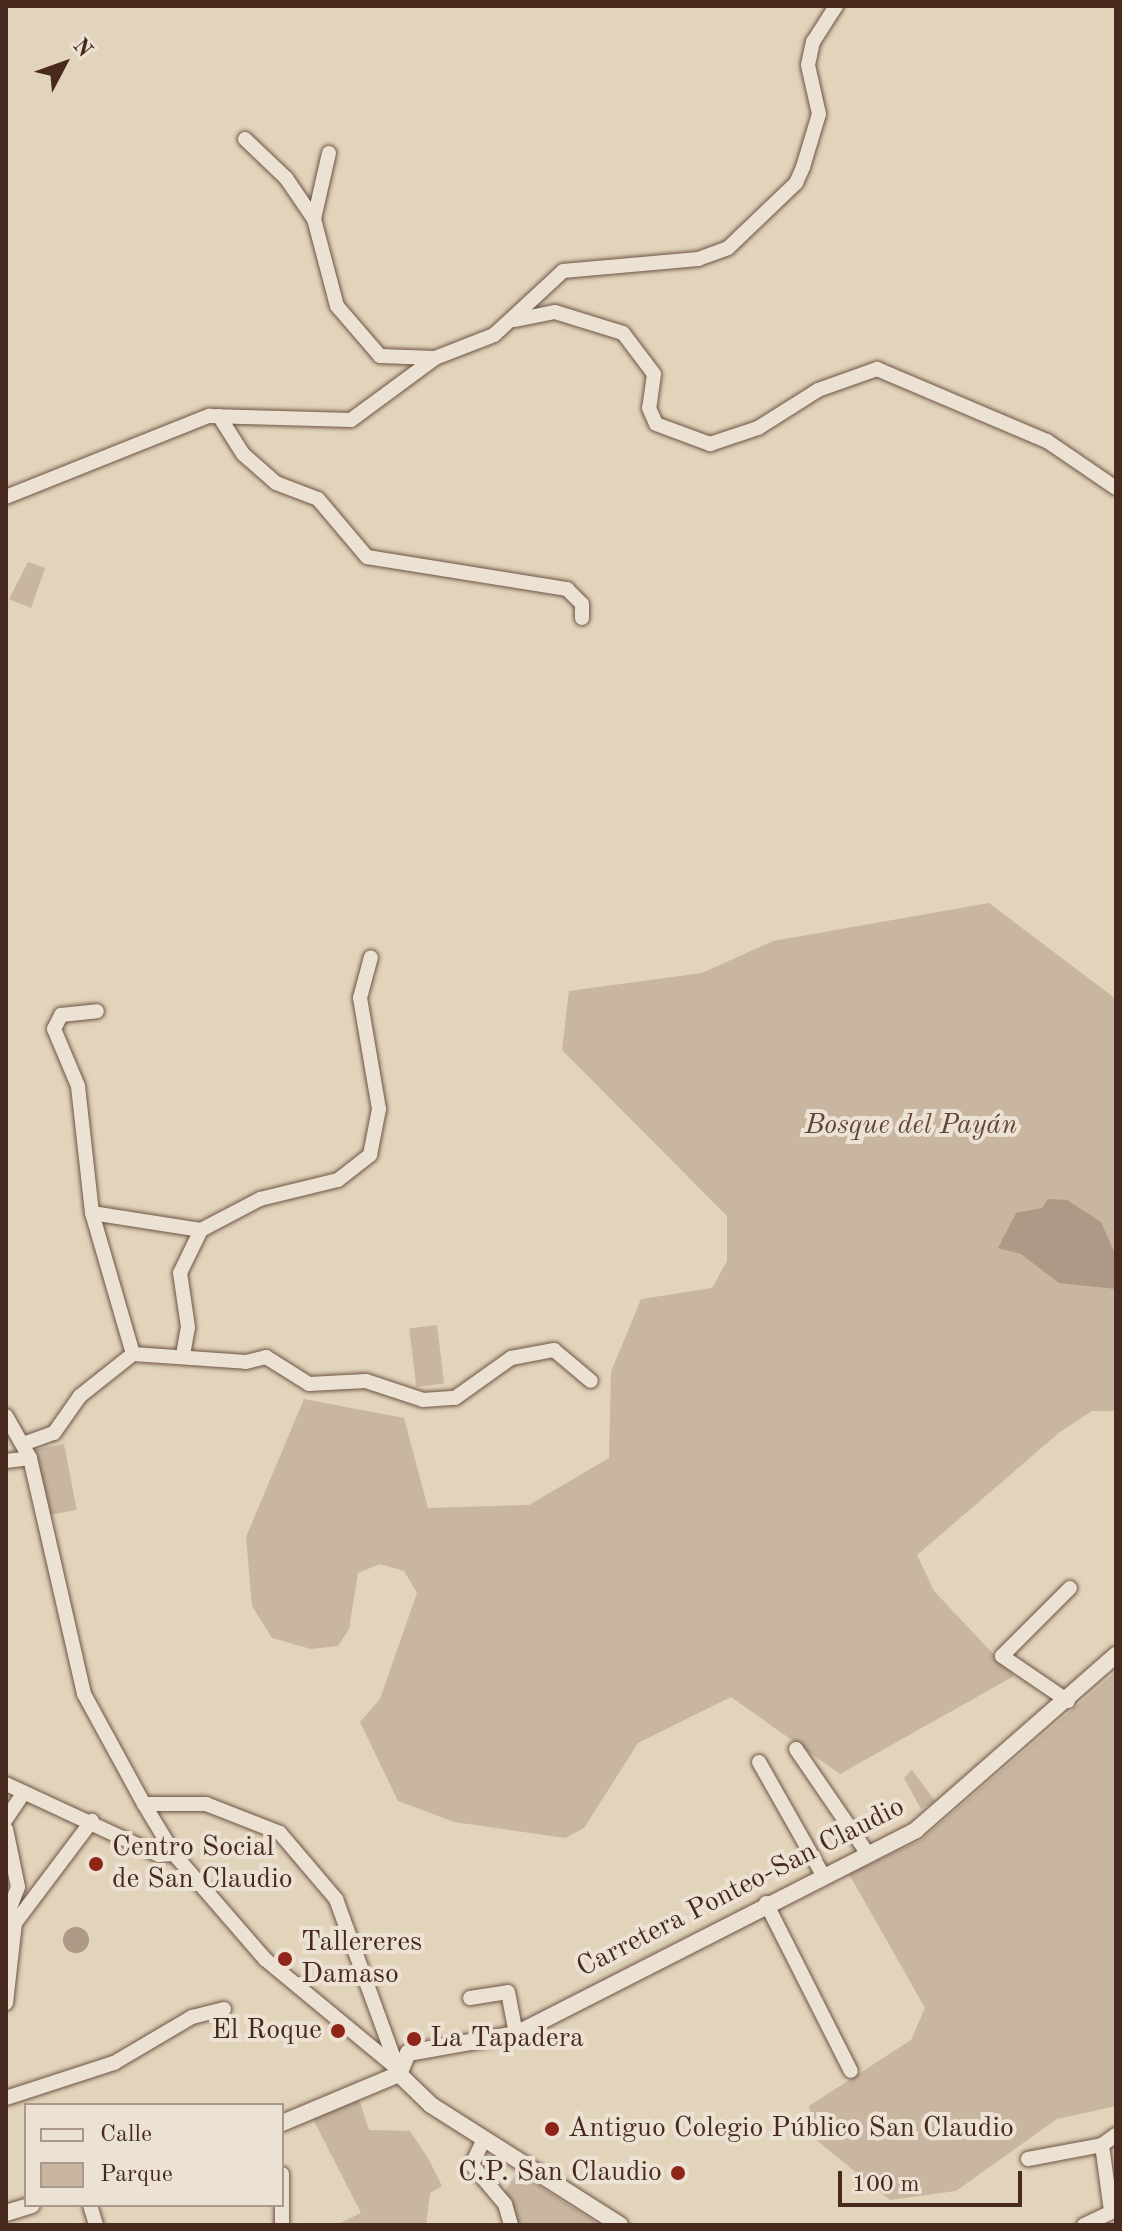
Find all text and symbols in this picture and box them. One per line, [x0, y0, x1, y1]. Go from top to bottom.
north arrow [24, 24, 104, 104]
text: N [68, 35, 96, 62]
park label: Bosque del Payán [805, 1109, 1017, 1143]
street label: Carretera Ponteo-San Claudio [572, 1791, 910, 1985]
place label: Centro Social de San Claudio [112, 1831, 293, 1897]
marker: Centro Social de San Claudio [87, 1855, 105, 1873]
place label: Tallereres Damaso [301, 1926, 422, 1992]
marker: Tallereres Damaso [276, 1950, 294, 1968]
place label: El Roque [211, 2014, 322, 2048]
marker: El Roque [329, 2022, 347, 2040]
place label: La Tapadera [430, 2022, 584, 2056]
marker: La Tapadera [405, 2030, 423, 2048]
legend [24, 2103, 284, 2207]
place label: Antiguo Colegio Público San Claudio [568, 2112, 1014, 2146]
marker: Antiguo Colegio Público San Claudio [543, 2120, 561, 2138]
text: Calle [100, 2123, 152, 2147]
scale bar [842, 2155, 1026, 2205]
place label: C.P. San Claudio [458, 2156, 662, 2190]
text: Parque [100, 2163, 173, 2187]
marker: C.P. San Claudio [669, 2164, 687, 2182]
text: 100 m [852, 2173, 920, 2197]

